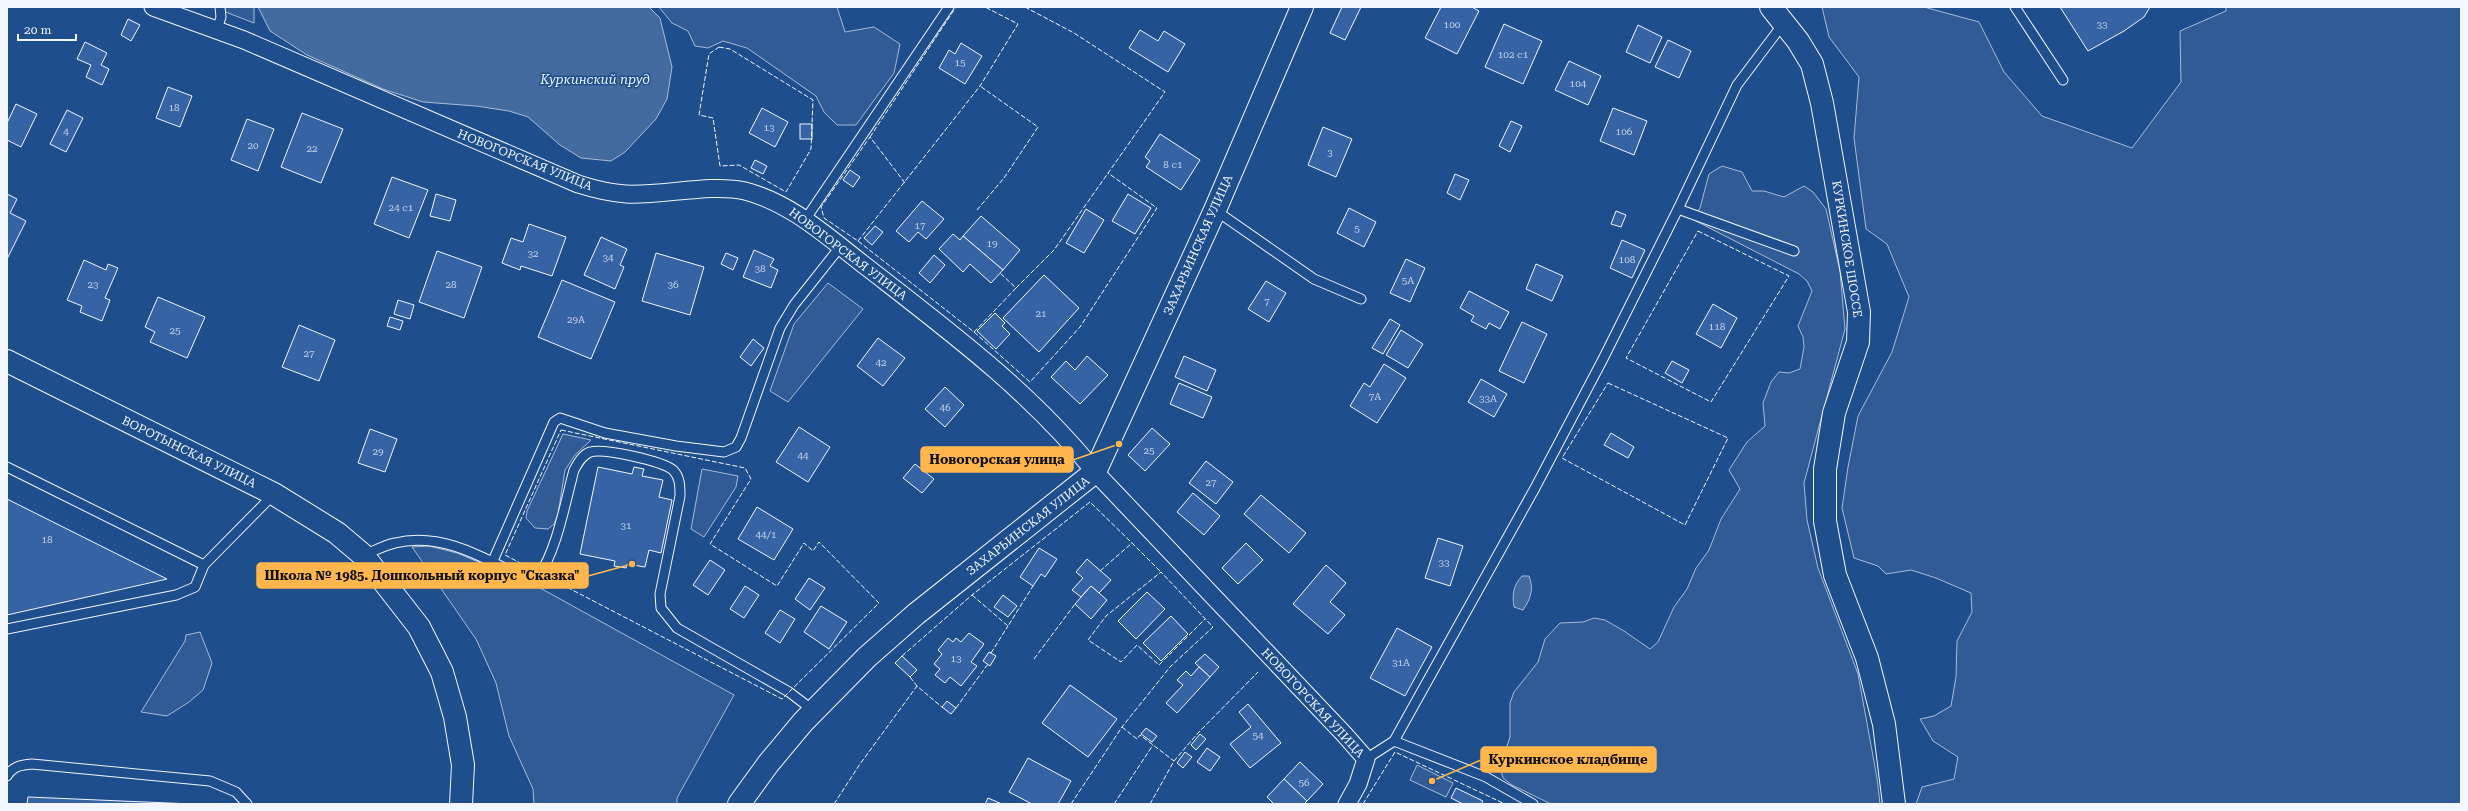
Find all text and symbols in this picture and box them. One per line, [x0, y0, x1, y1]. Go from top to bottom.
scale bar [18, 16, 76, 42]
house number: 100 [1444, 19, 1461, 30]
house number: 33 [2096, 19, 2108, 30]
text: 20 m [24, 23, 51, 37]
house number: 102 с1 [1498, 49, 1529, 60]
house number: 15 [954, 57, 966, 68]
water label: Куркинский пруд [539, 72, 650, 87]
house number: 104 [1570, 78, 1587, 89]
house number: 18 [168, 102, 180, 113]
house number: 13 [763, 122, 775, 133]
house number: 4 [63, 126, 69, 137]
street label: НОВОГОРСКАЯ УЛИЦА [455, 126, 595, 194]
house number: 106 [1616, 126, 1633, 137]
house number: 20 [247, 140, 259, 151]
house number: 22 [306, 143, 318, 154]
house number: 3 [1327, 147, 1333, 158]
house number: 8 с1 [1163, 159, 1183, 170]
street label: ЗАХАРЬИНСКАЯ УЛИЦА [1161, 172, 1236, 317]
street label: КУРКИНСКОЕ ШОССЕ [1829, 179, 1865, 319]
house number: 24 с1 [389, 202, 414, 213]
street label: НОВОГОРСКАЯ УЛИЦА [786, 205, 910, 303]
house number: 17 [914, 220, 926, 231]
house number: 5 [1354, 223, 1360, 234]
house number: 19 [986, 238, 998, 249]
house number: 32 [527, 248, 539, 259]
house number: 34 [602, 252, 614, 263]
house number: 108 [1619, 254, 1636, 265]
house number: 38 [754, 263, 766, 274]
house number: 5А [1402, 275, 1414, 286]
house number: 23 [87, 279, 99, 290]
house number: 28 [445, 279, 457, 290]
house number: 36 [667, 279, 679, 290]
house number: 7 [1264, 296, 1270, 307]
house number: 21 [1035, 308, 1047, 319]
house number: 29А [567, 314, 585, 325]
house number: 118 [1709, 321, 1726, 332]
house number: 25 [169, 325, 181, 336]
house number: 27 [303, 348, 315, 359]
house number: 42 [875, 357, 887, 368]
house number: 7А [1369, 391, 1381, 402]
house number: 33А [1479, 393, 1497, 404]
house number: 46 [939, 402, 951, 413]
street label: ВОРОТЫНСКАЯ УЛИЦА [120, 413, 259, 491]
house number: 25 [1143, 445, 1155, 456]
house number: 29 [372, 446, 384, 457]
callout: Новогорская улица [921, 447, 1073, 472]
house number: 44 [797, 450, 809, 461]
text: Новогорская улица [929, 452, 1065, 467]
street label: ЗАХАРЬИНСКАЯ УЛИЦА [964, 473, 1093, 578]
house number: 27 [1205, 477, 1217, 488]
house number: 31 [620, 520, 632, 531]
house number: 44/1 [756, 529, 777, 540]
house number: 18 [41, 534, 53, 545]
house number: 33 [1438, 557, 1450, 568]
callout: Школа № 1985. Дошкольный корпус "Сказка" [257, 563, 588, 588]
text: Школа № 1985. Дошкольный корпус "Сказка" [265, 568, 579, 583]
street label: НОВОГОРСКАЯ УЛИЦА [1259, 645, 1368, 761]
house number: 13 [950, 653, 962, 664]
house number: 31А [1392, 657, 1410, 668]
house number: 54 [1252, 730, 1264, 741]
callout: Куркинское кладбище [1481, 747, 1656, 772]
text: Куркинское кладбище [1488, 752, 1648, 767]
house number: 56 [1298, 777, 1310, 788]

